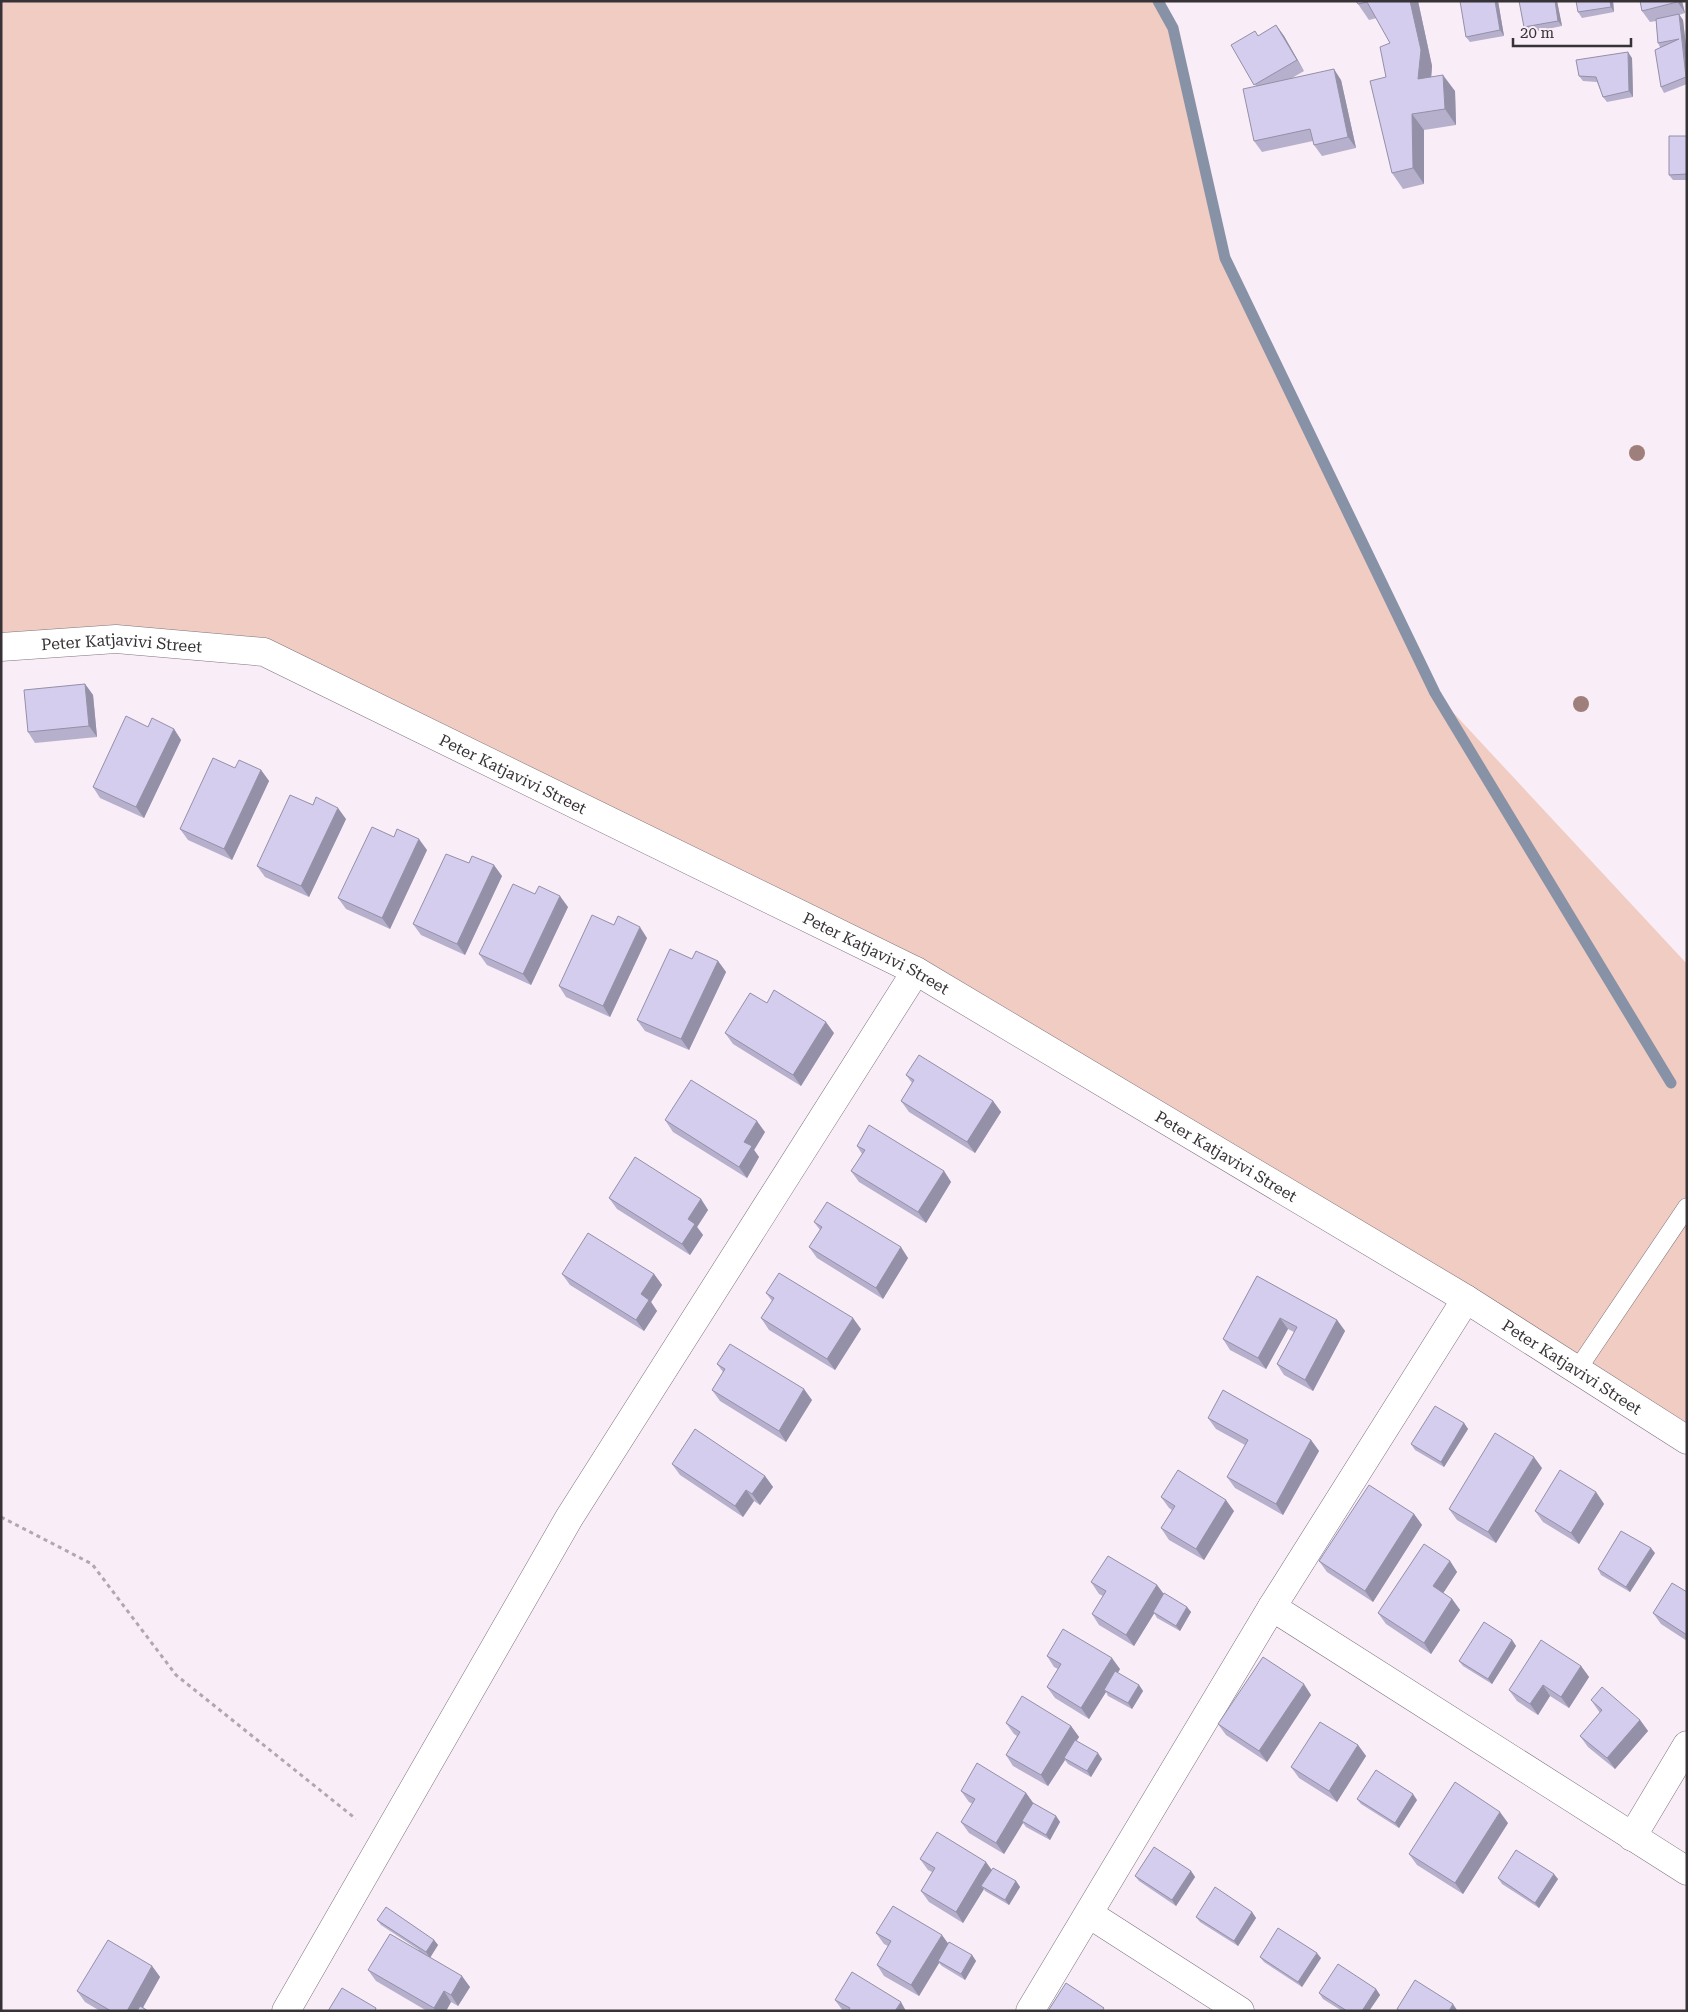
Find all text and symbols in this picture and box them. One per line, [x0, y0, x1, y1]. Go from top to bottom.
scale bar [1513, 15, 1630, 47]
text: 20 m [1520, 24, 1555, 42]
street label: Peter Katjavivi Street [40, 630, 203, 657]
street label: Peter Katjavivi Street [436, 730, 590, 818]
street label: Peter Katjavivi Street [800, 908, 953, 999]
street label: Peter Katjavivi Street [1152, 1107, 1300, 1206]
street label: Peter Katjavivi Street [1499, 1316, 1645, 1419]

